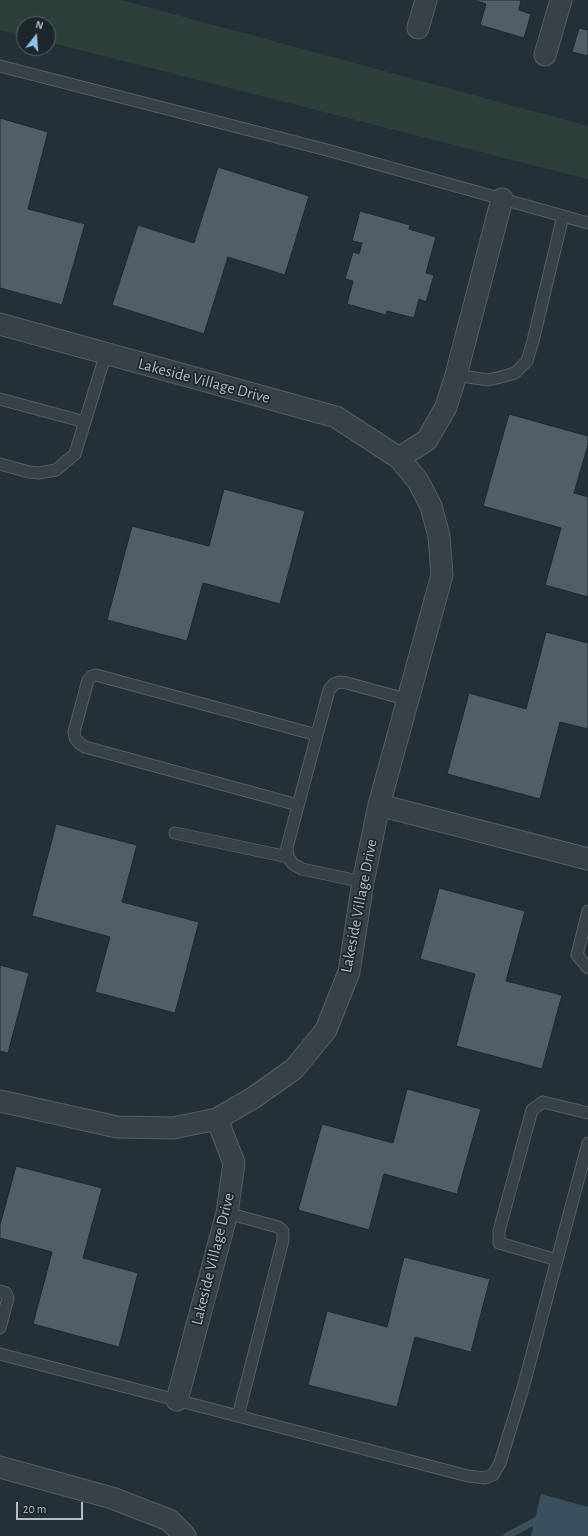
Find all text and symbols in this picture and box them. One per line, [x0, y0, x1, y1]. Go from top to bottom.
north arrow [16, 16, 56, 56]
text: N [34, 19, 45, 31]
street label: Lakeside Village Drive [136, 354, 272, 408]
street label: Lakeside Village Drive [337, 837, 381, 975]
street label: Lakeside Village Drive [187, 1191, 239, 1327]
scale bar [18, 1494, 85, 1520]
text: 20 m [23, 1503, 46, 1515]

